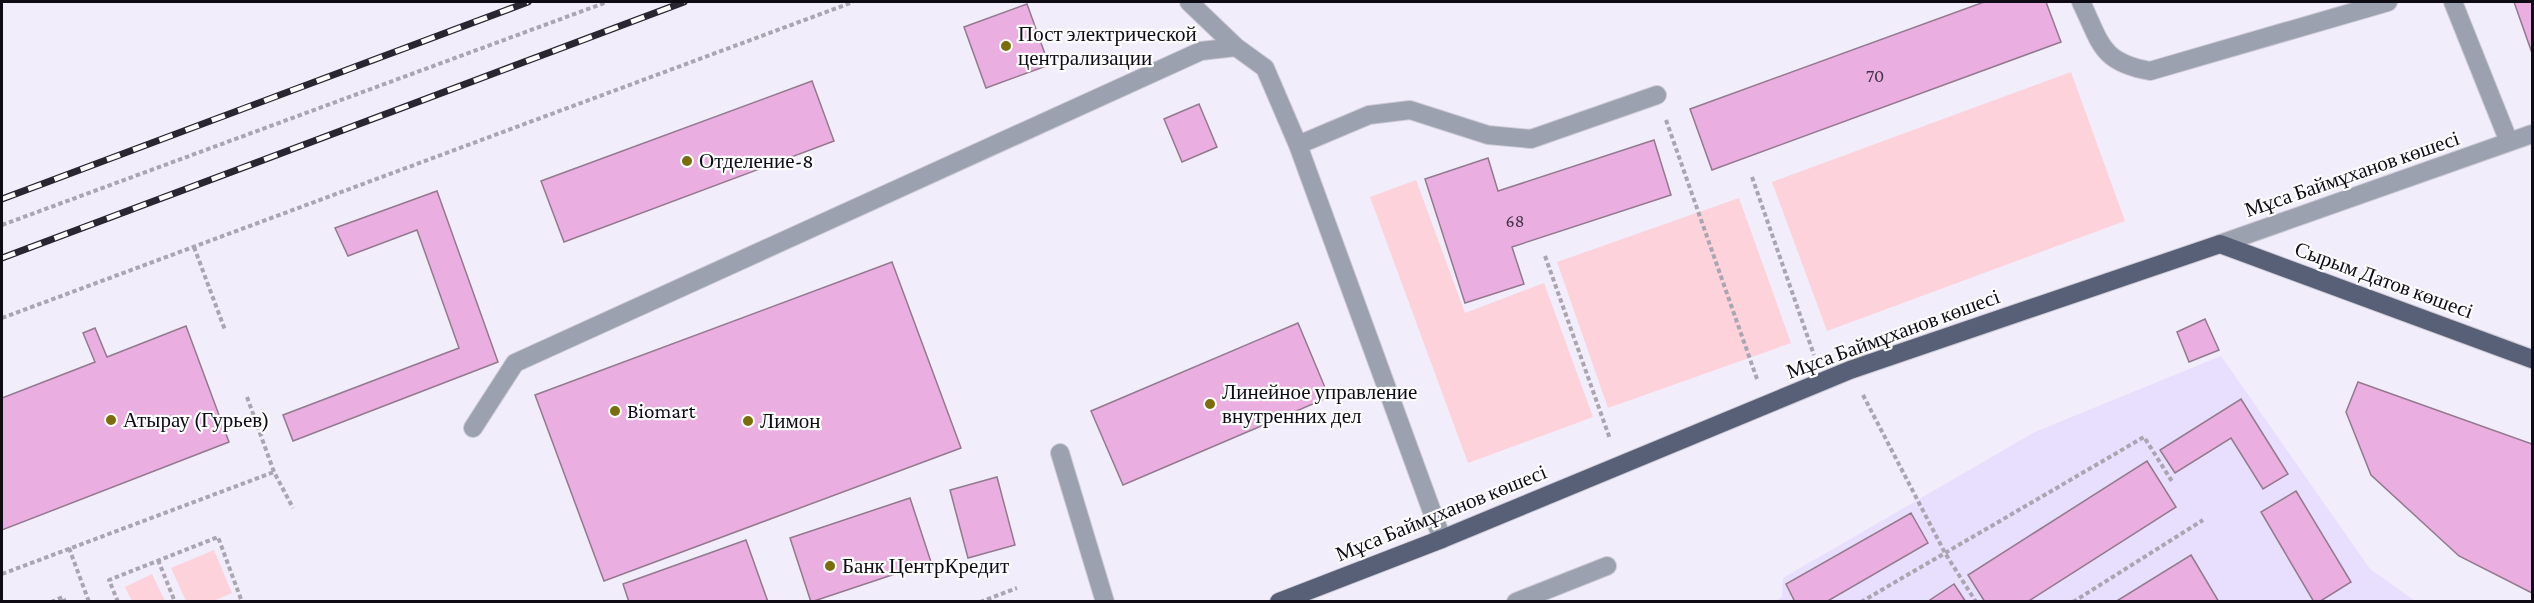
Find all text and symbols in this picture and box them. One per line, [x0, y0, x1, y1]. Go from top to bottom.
place label: Пост электрической централизации [1018, 22, 1197, 70]
marker: Пост электрической централизации [999, 39, 1013, 53]
house number: 70 [1866, 66, 1884, 86]
street label: Мұса Баймұханов көшесі [2242, 126, 2463, 222]
place label: Отделение-8 [699, 149, 814, 173]
marker: Отделение-8 [680, 154, 694, 168]
house number: 68 [1506, 211, 1524, 231]
street label: Сырым Датов көшесі [2291, 237, 2477, 324]
street label: Мұса Баймұханов көшесі [1783, 284, 2003, 384]
place label: Линейное управление внутренних дел [1222, 380, 1417, 428]
marker: Линейное управление внутренних дел [1203, 397, 1217, 411]
place label: Biomart [627, 399, 696, 423]
marker: Biomart [608, 404, 622, 418]
place label: Атырау (Гурьев) [123, 408, 270, 432]
place label: Лимон [760, 409, 821, 433]
marker: Атырау (Гурьев) [104, 413, 118, 427]
marker: Лимон [741, 414, 755, 428]
street label: Мұса Баймұханов көшесі [1332, 460, 1550, 566]
place label: Банк ЦентрКредит [842, 554, 1009, 578]
marker: Банк ЦентрКредит [823, 559, 837, 573]

